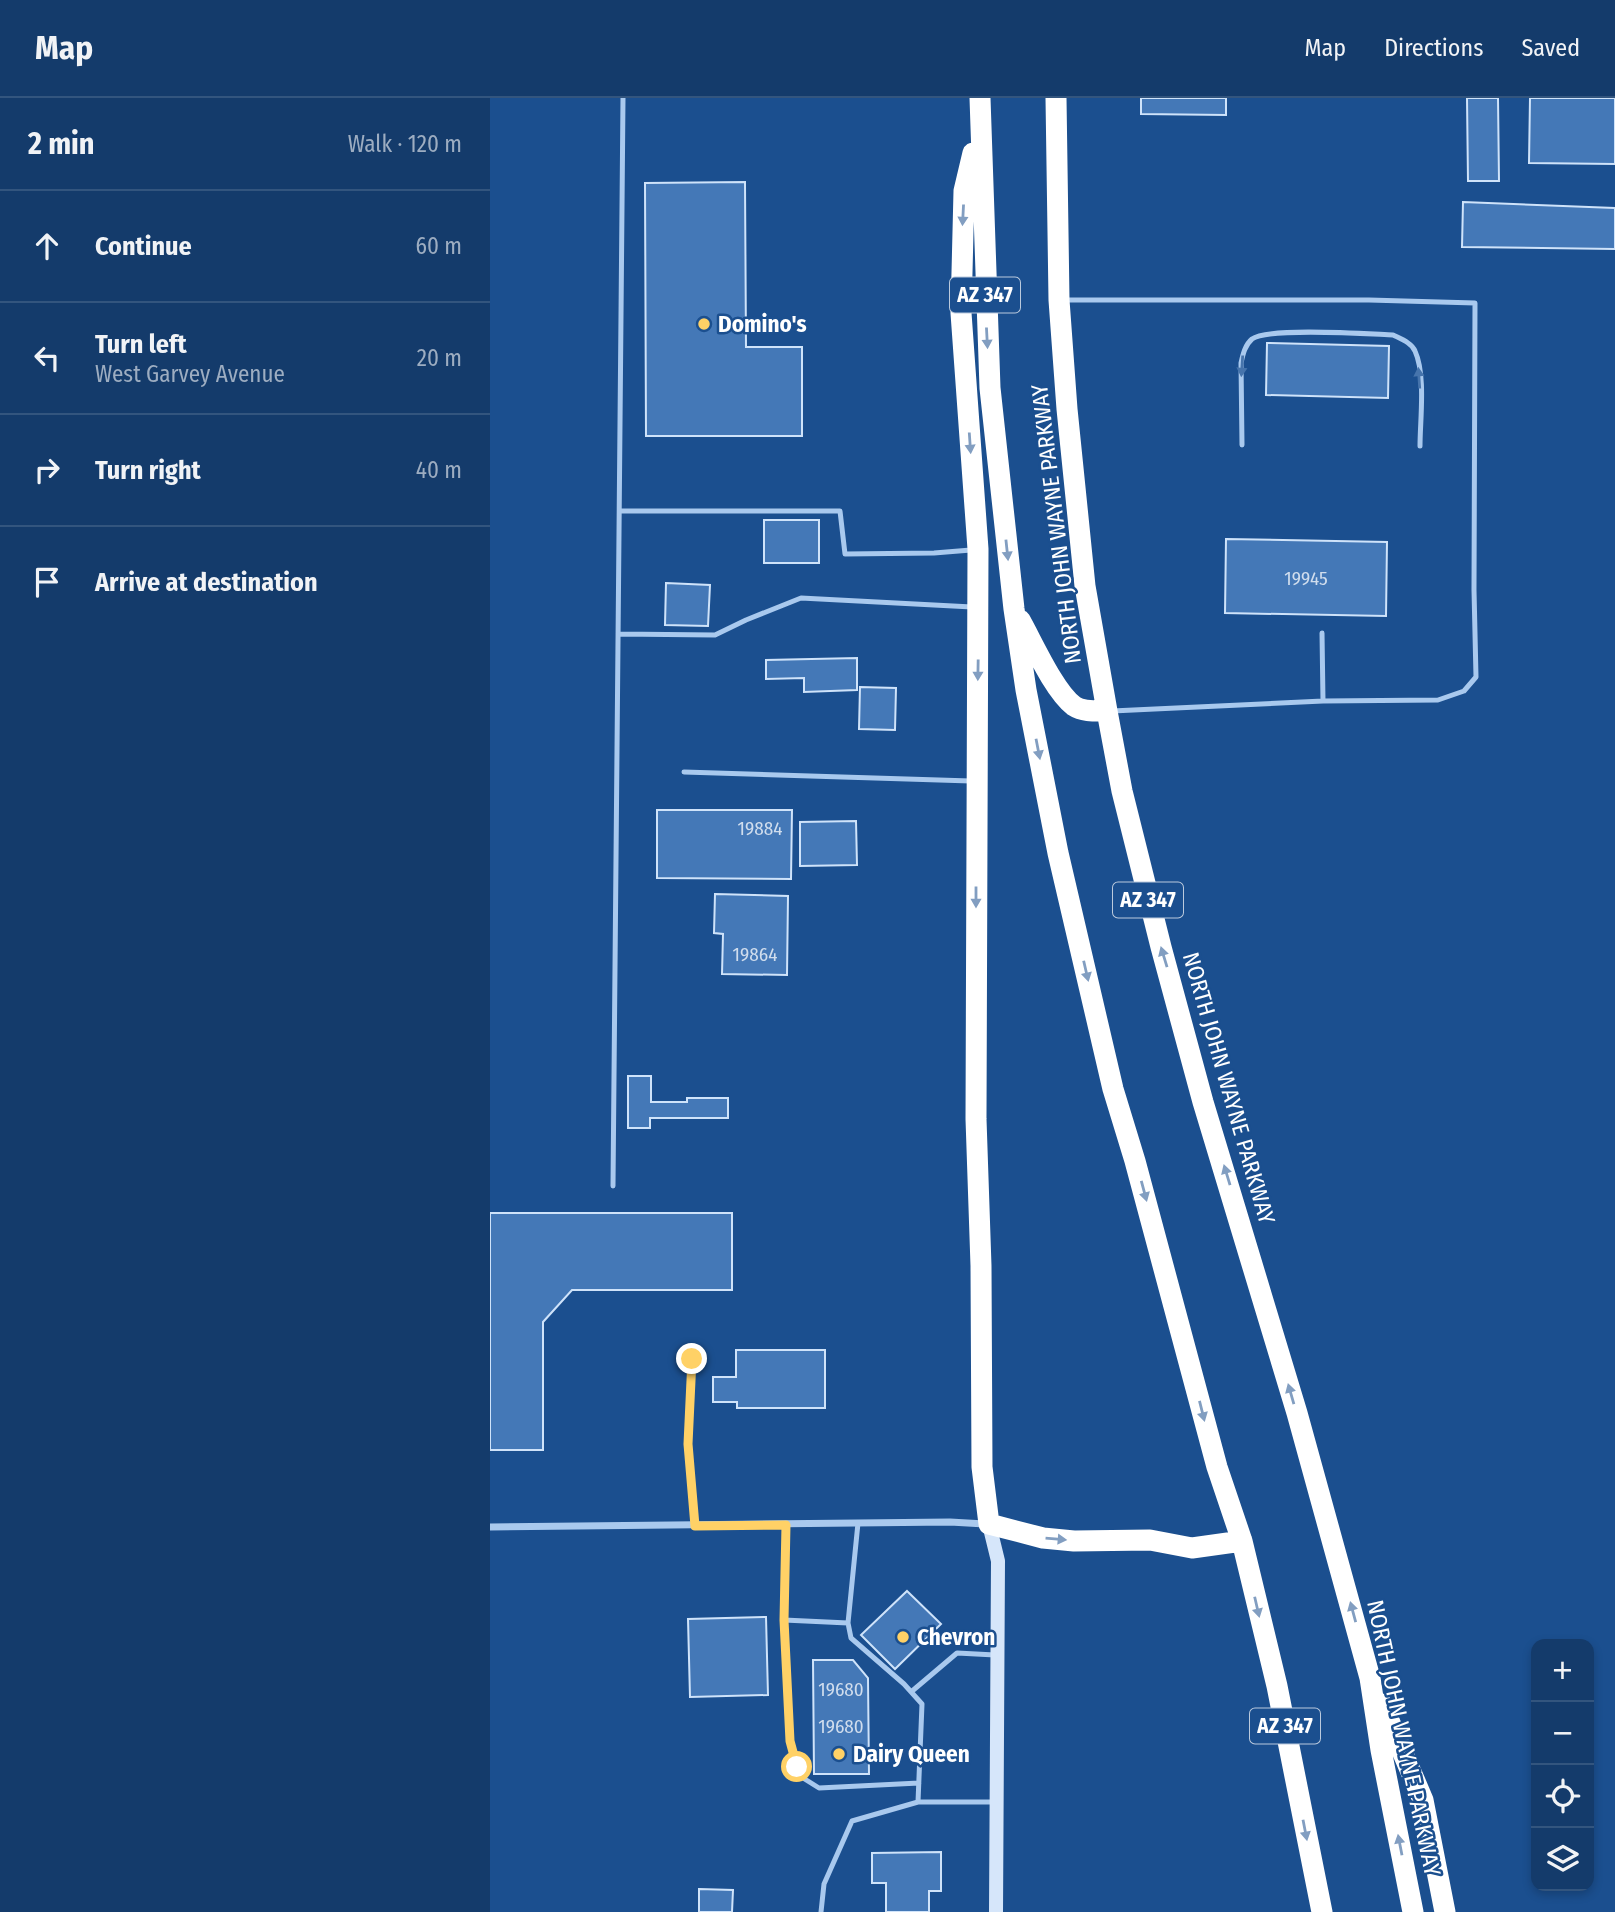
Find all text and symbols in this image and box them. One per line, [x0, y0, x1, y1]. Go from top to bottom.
text: Map [35, 28, 93, 68]
text: Map [1305, 34, 1346, 62]
text: Directions [1384, 34, 1483, 62]
text: Saved [1521, 34, 1580, 62]
text: 2 min [28, 126, 95, 162]
text: Walk · 120 m [348, 130, 462, 158]
one-way arrow [957, 205, 968, 227]
icon: ahead [28, 227, 66, 265]
text: Continue [95, 231, 192, 262]
text: 60 m [416, 232, 462, 260]
road number: AZ 347 [950, 278, 1020, 312]
place label: Domino's [718, 310, 807, 338]
marker: Domino's [696, 316, 712, 332]
one-way arrow [982, 327, 993, 349]
text: Turn left [95, 329, 187, 360]
icon: left [28, 339, 66, 377]
text: 20 m [417, 344, 462, 372]
one-way arrow [1236, 355, 1247, 377]
text: West Garvey Avenue [95, 360, 285, 388]
one-way arrow [1413, 367, 1424, 389]
street label: NORTH JOHN WAYNE PARKWAY [1025, 382, 1087, 665]
one-way arrow [965, 432, 976, 454]
icon: right [28, 451, 66, 489]
text: Turn right [95, 455, 201, 486]
text: 40 m [416, 456, 462, 484]
one-way arrow [1002, 539, 1013, 561]
icon: arrive [28, 563, 66, 601]
text: Arrive at destination [95, 567, 318, 598]
house number: 19945 [1284, 567, 1328, 590]
one-way arrow [972, 659, 984, 681]
one-way arrow [1033, 738, 1044, 760]
house number: 19884 [738, 817, 782, 840]
road number: AZ 347 [1113, 882, 1183, 918]
one-way arrow [970, 887, 982, 909]
house number: 19864 [733, 943, 777, 966]
one-way arrow [1158, 946, 1168, 967]
street label: NORTH JOHN WAYNE PARKWAY [1177, 949, 1281, 1228]
one-way arrow [1081, 960, 1092, 982]
one-way arrow [1221, 1165, 1231, 1186]
one-way arrow [1139, 1181, 1149, 1202]
route end [676, 1343, 707, 1374]
one-way arrow [1285, 1383, 1295, 1404]
one-way arrow [1197, 1400, 1208, 1422]
one-way arrow [1045, 1534, 1067, 1545]
one-way arrow [1252, 1596, 1263, 1618]
street label: NORTH JOHN WAYNE PARKWAY [1361, 1597, 1447, 1879]
one-way arrow [1347, 1601, 1358, 1623]
place label: Chevron [917, 1623, 995, 1651]
marker: Chevron [895, 1629, 911, 1645]
map controls [1531, 1639, 1594, 1891]
button: + [1531, 1639, 1594, 1702]
house number: 19680 [818, 1678, 864, 1701]
button: − [1531, 1702, 1594, 1765]
road number: AZ 347 [1250, 1708, 1320, 1744]
house number: 19680 [818, 1715, 864, 1738]
place label: Dairy Queen [853, 1740, 970, 1768]
marker: Dairy Queen [831, 1746, 847, 1762]
route start [781, 1751, 812, 1782]
button: locate [1531, 1765, 1594, 1828]
one-way arrow [1300, 1819, 1311, 1841]
button: layers [1531, 1828, 1594, 1891]
one-way arrow [1394, 1834, 1405, 1856]

